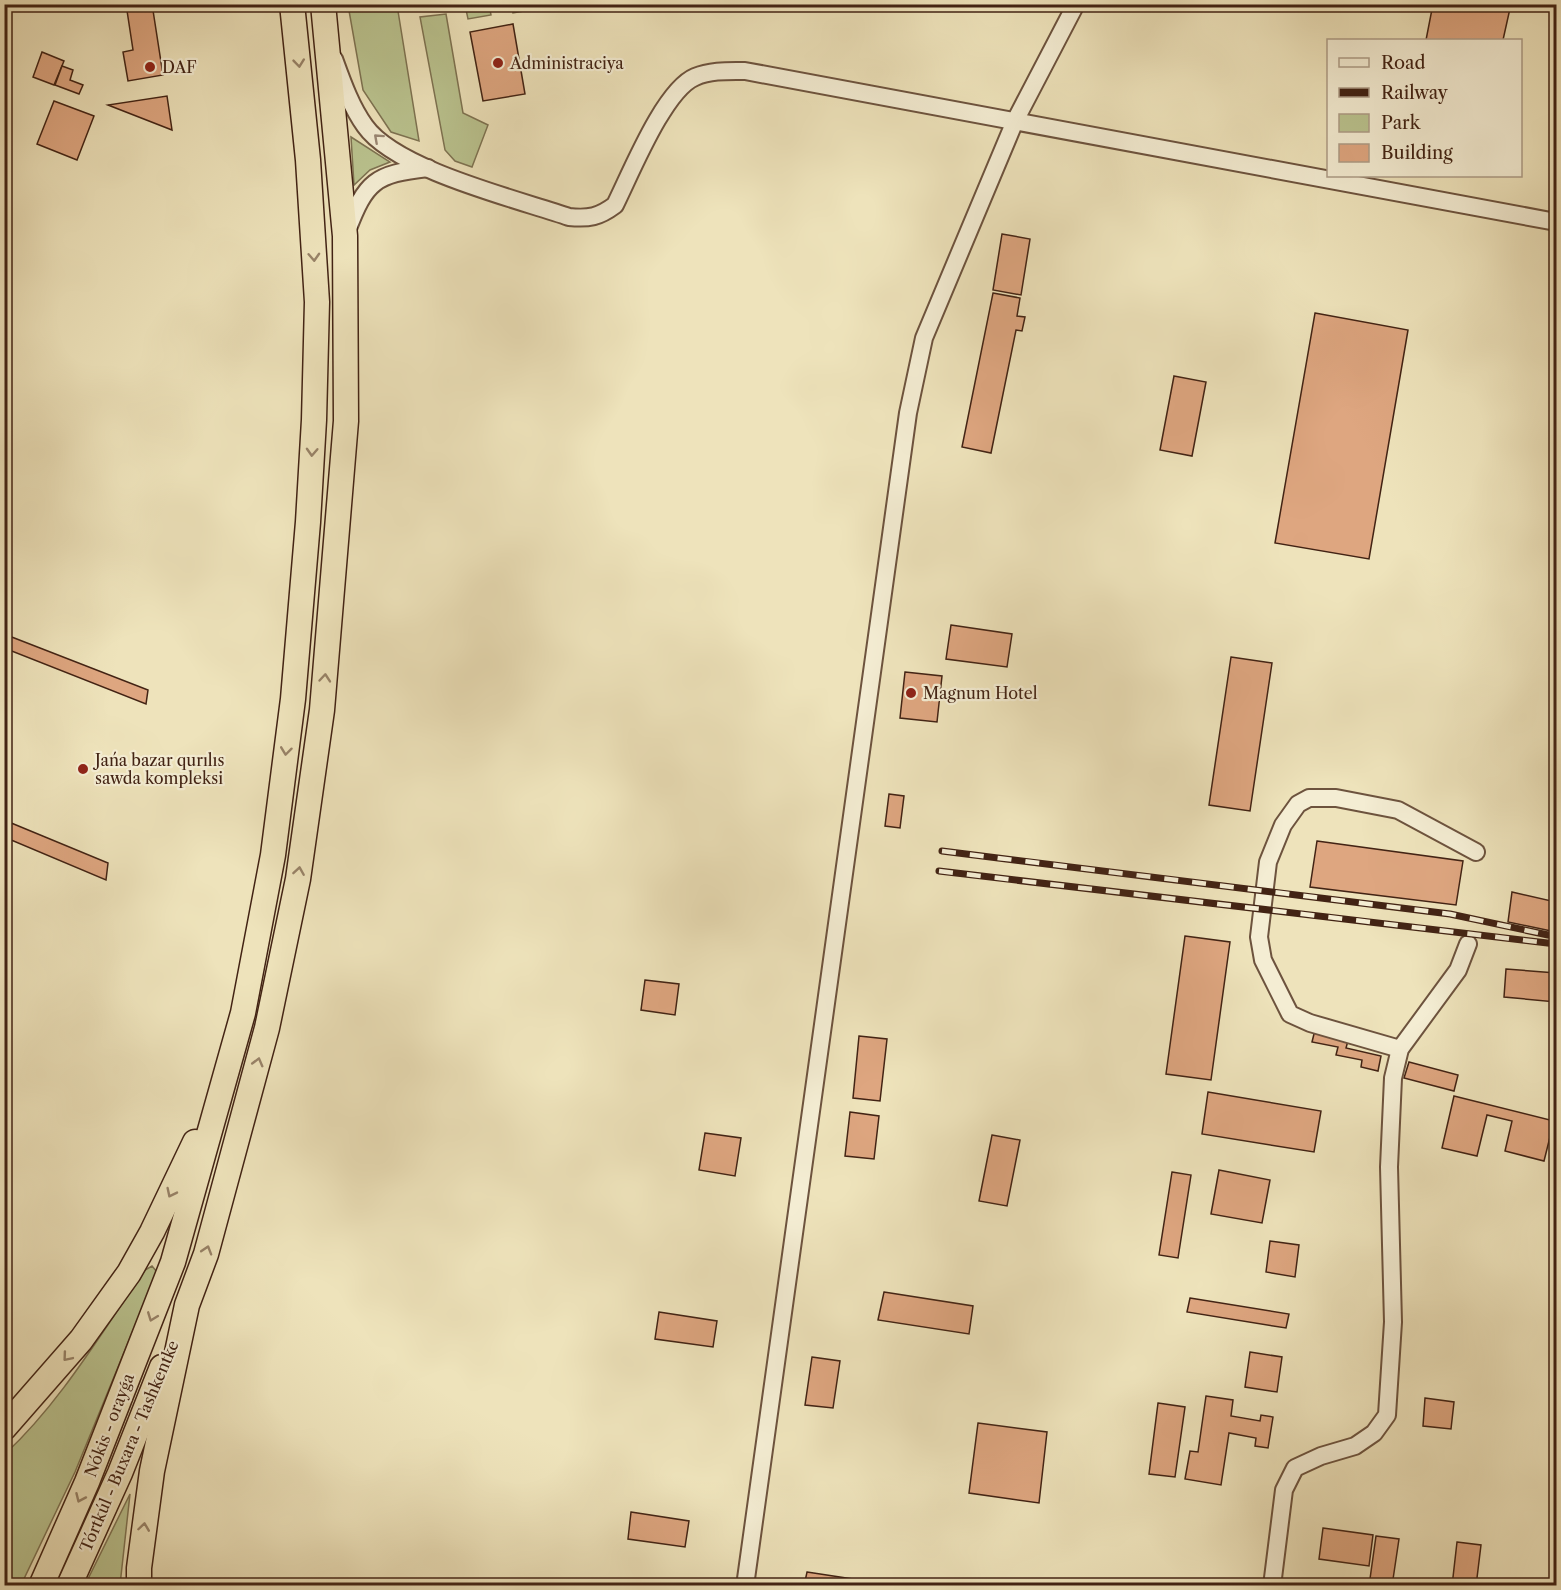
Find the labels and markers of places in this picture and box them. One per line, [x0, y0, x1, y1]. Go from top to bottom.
place label: Administraciya [509, 53, 624, 73]
marker: Administraciya [491, 56, 505, 70]
place label: DAF [162, 57, 197, 77]
marker: DAF [143, 60, 157, 74]
place label: Magnum Hotel [923, 683, 1038, 703]
marker: Magnum Hotel [904, 686, 918, 700]
place label: Jańa bazar qurılıs sawda kompleksi [92, 750, 224, 788]
marker: Jańa bazar qurılıs sawda kompleksi [76, 762, 90, 776]

